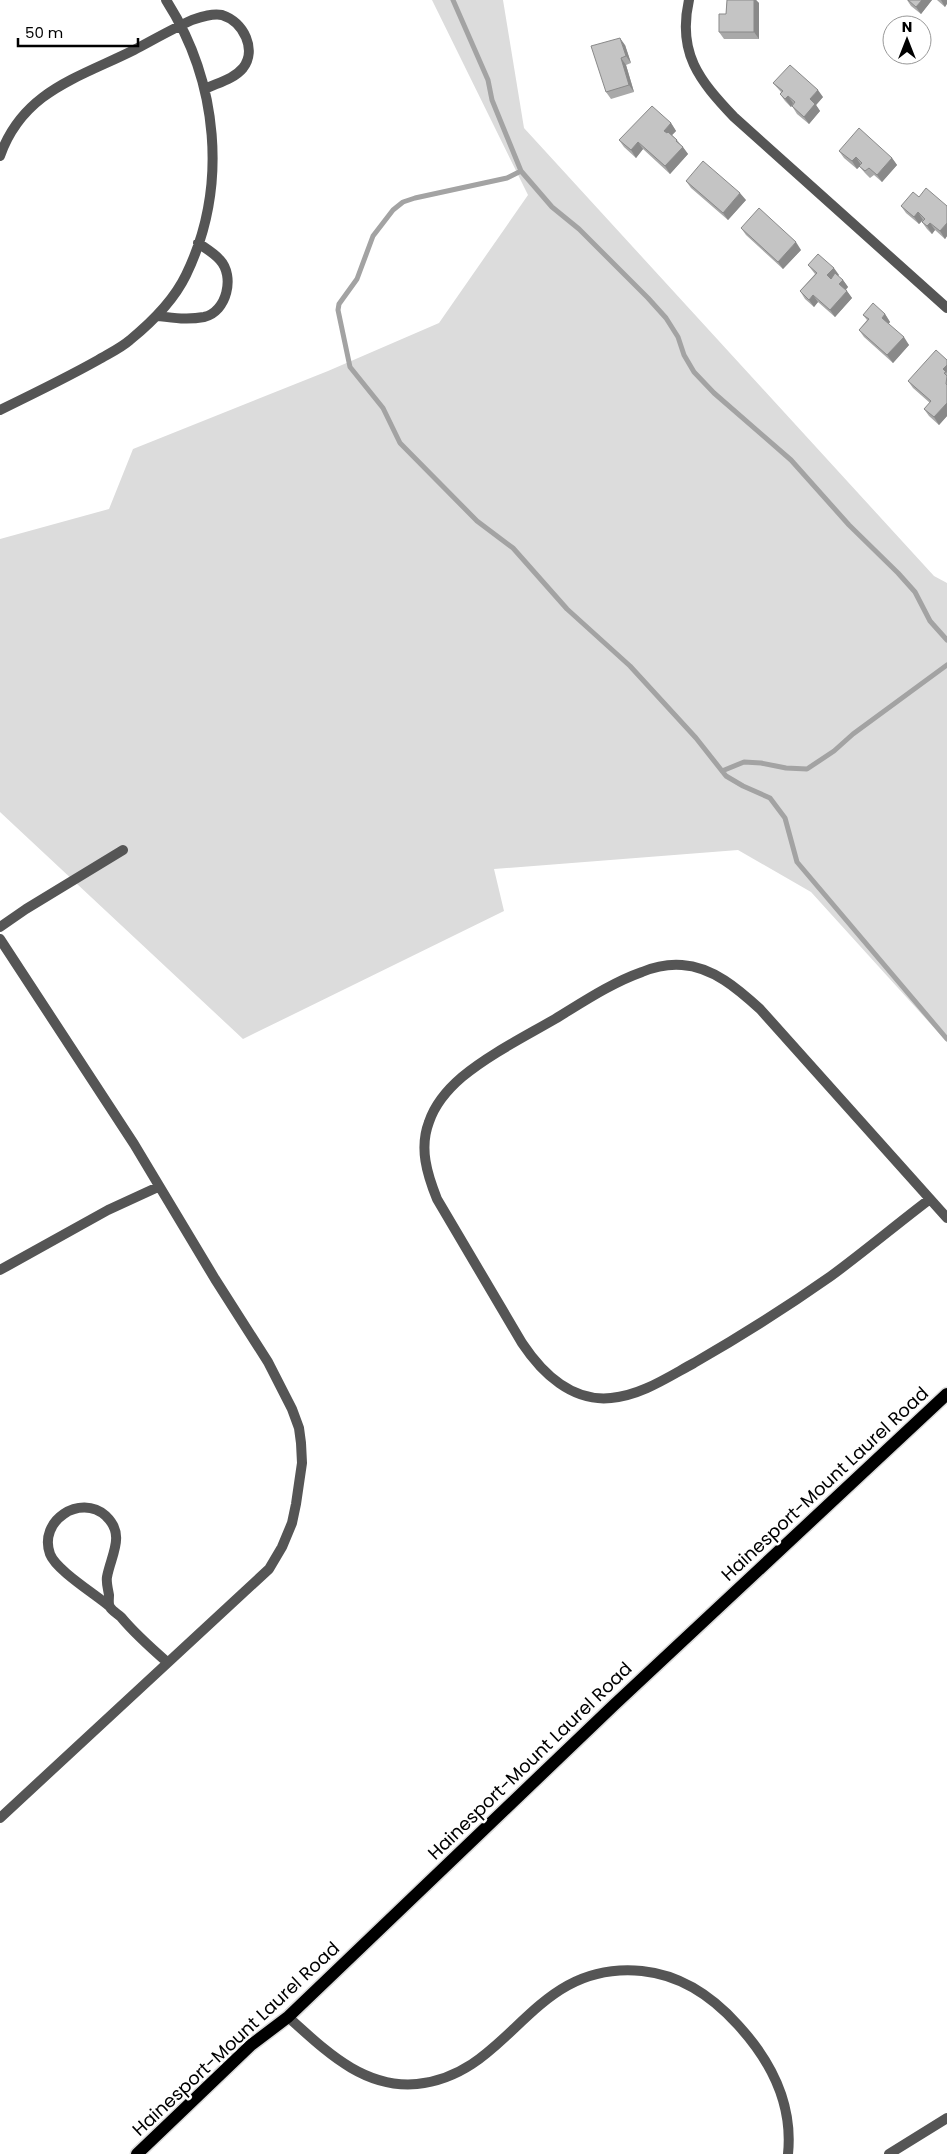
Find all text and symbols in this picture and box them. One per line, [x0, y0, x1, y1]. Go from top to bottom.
scale bar [18, 15, 138, 47]
north arrow [882, 15, 932, 65]
text: N [902, 17, 912, 37]
text: 50 m [25, 22, 63, 43]
street label: Hainesport-Mount Laurel Road [716, 1381, 934, 1586]
street label: Hainesport-Mount Laurel Road [422, 1656, 637, 1865]
street label: Hainesport-Mount Laurel Road [127, 1936, 345, 2141]

